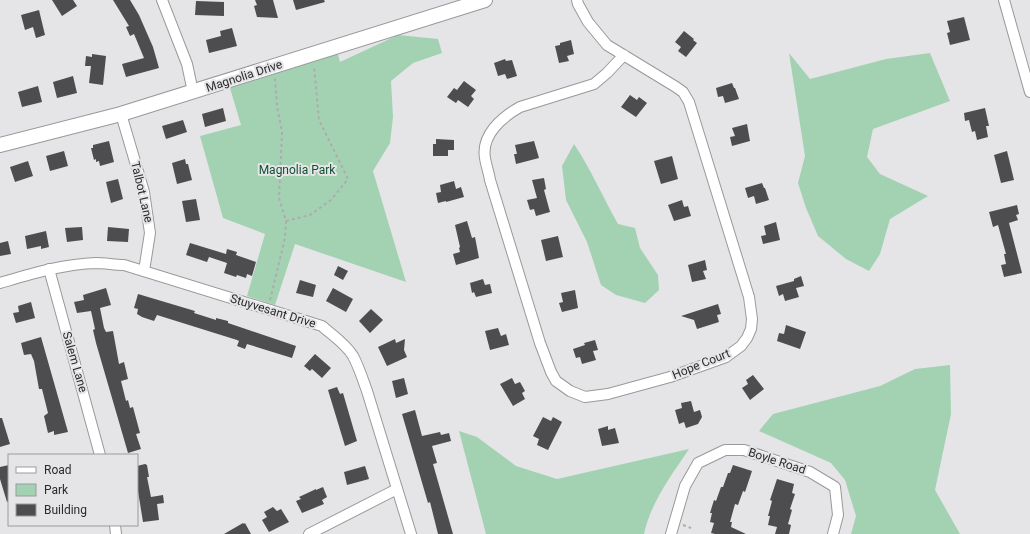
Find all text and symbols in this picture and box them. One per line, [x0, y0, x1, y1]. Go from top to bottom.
street label: Magnolia Drive [204, 57, 284, 95]
street label: Talbot Lane [128, 160, 156, 224]
park label: Magnolia Park [259, 163, 336, 177]
street label: Stuyvesant Drive [229, 291, 317, 331]
street label: Salem Lane [60, 330, 90, 394]
street label: Hope Court [670, 346, 732, 382]
street label: Boyle Road [746, 445, 808, 477]
legend [8, 454, 138, 526]
text: Road [44, 463, 72, 477]
text: Park [44, 483, 69, 497]
text: Building [44, 503, 87, 517]

